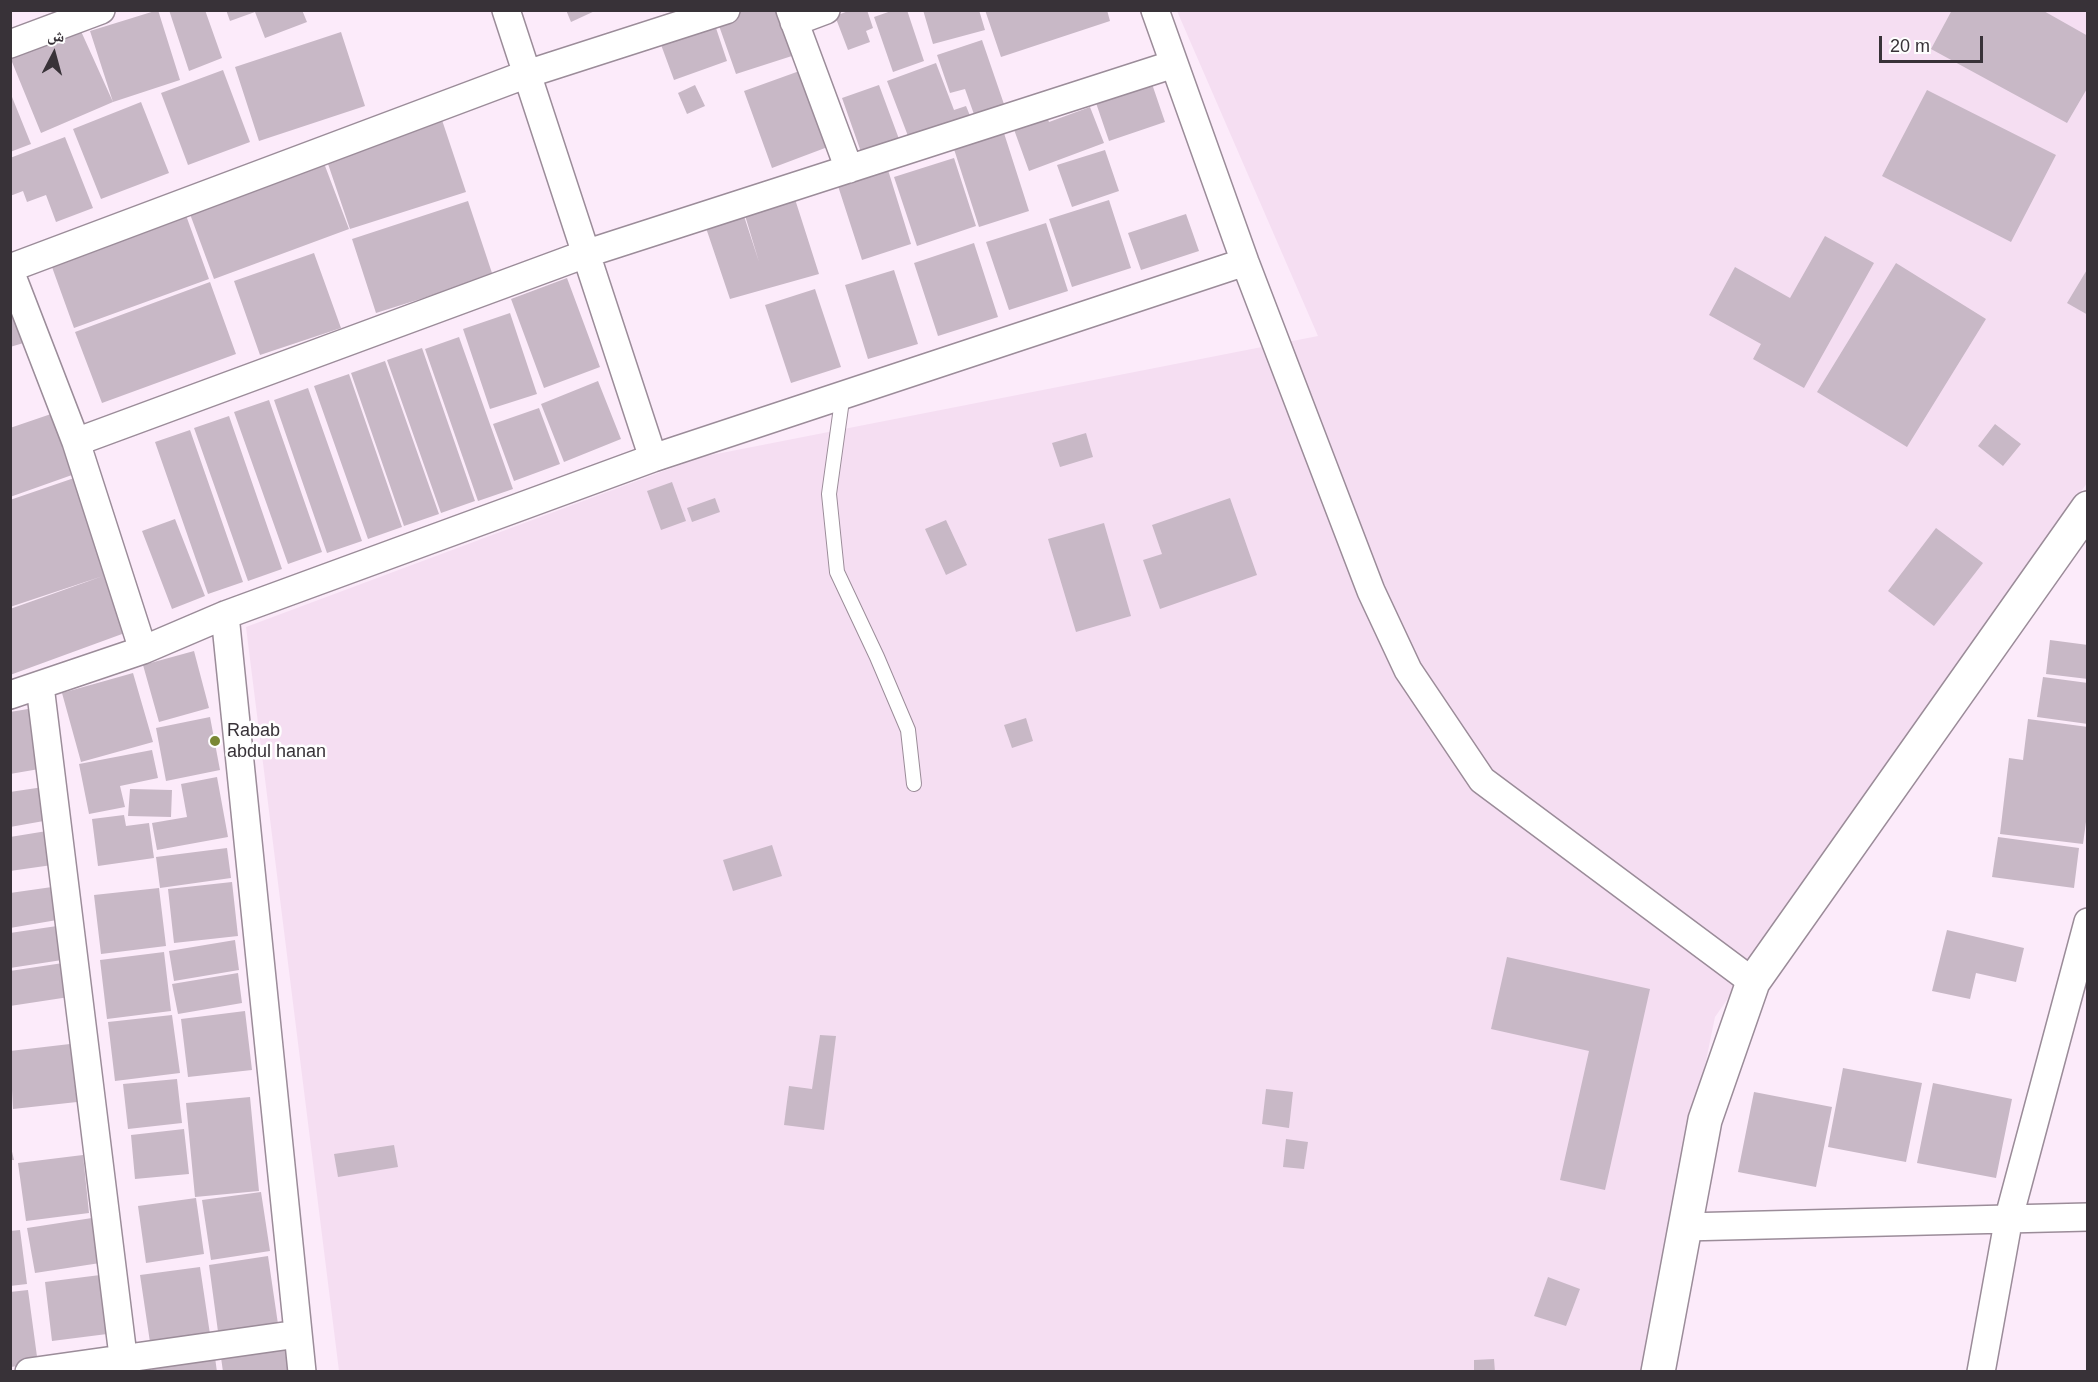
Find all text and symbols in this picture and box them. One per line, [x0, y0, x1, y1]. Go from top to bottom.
north arrow [24, 24, 84, 84]
scale bar [1882, 24, 1986, 62]
text: ش [47, 26, 65, 45]
text: 20 m [1890, 36, 1930, 56]
place label: Rabab abdul hanan [227, 720, 326, 762]
marker: Rabab abdul hanan [208, 734, 222, 748]

